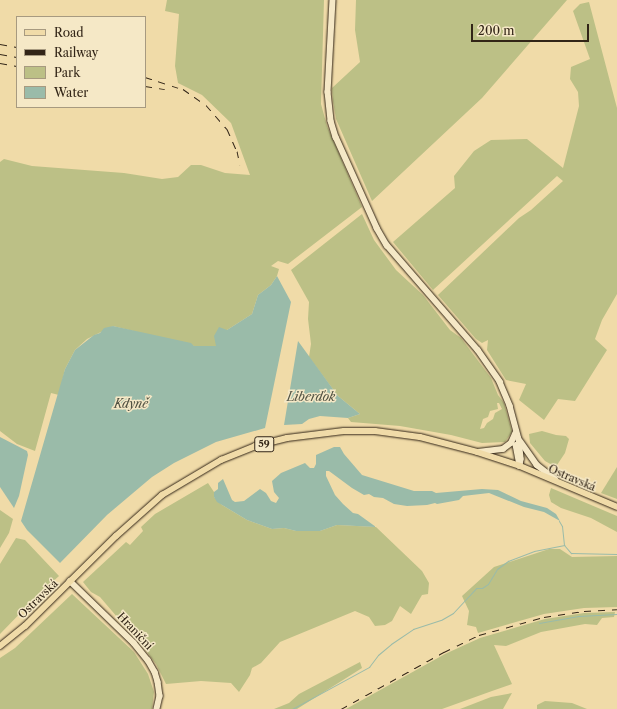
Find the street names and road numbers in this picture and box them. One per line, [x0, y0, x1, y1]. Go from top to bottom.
road number: 59 [254, 436, 274, 452]
street label: Ostravská [546, 462, 598, 494]
street label: Ostravská [15, 577, 61, 621]
street label: Hraniční [114, 610, 156, 652]

